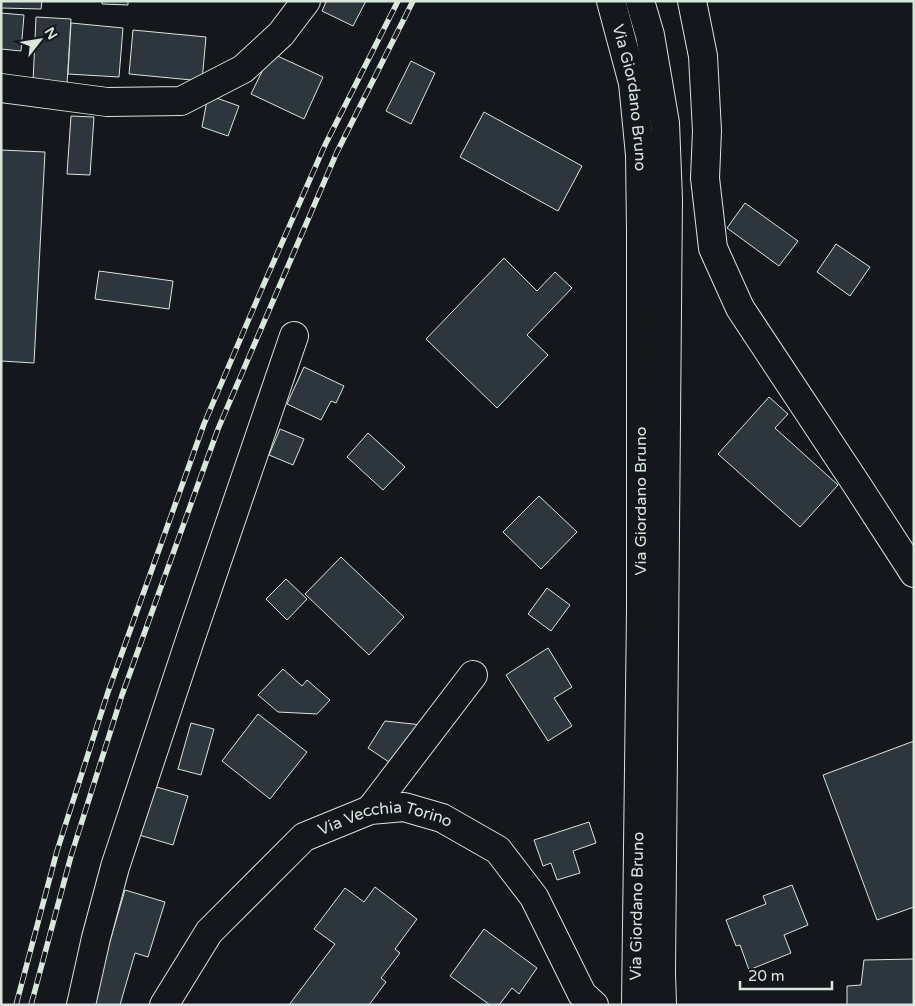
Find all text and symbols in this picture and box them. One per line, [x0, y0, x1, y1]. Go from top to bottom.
north arrow [15, 15, 65, 65]
street label: Via Giordano Bruno [608, 22, 650, 171]
text: N [41, 24, 61, 43]
street label: Via Giordano Bruno [631, 427, 651, 575]
street label: Via Vecchia Torino [315, 797, 456, 840]
street label: Via Giordano Bruno [626, 831, 648, 981]
scale bar [740, 958, 832, 990]
text: 20 m [748, 967, 785, 985]

